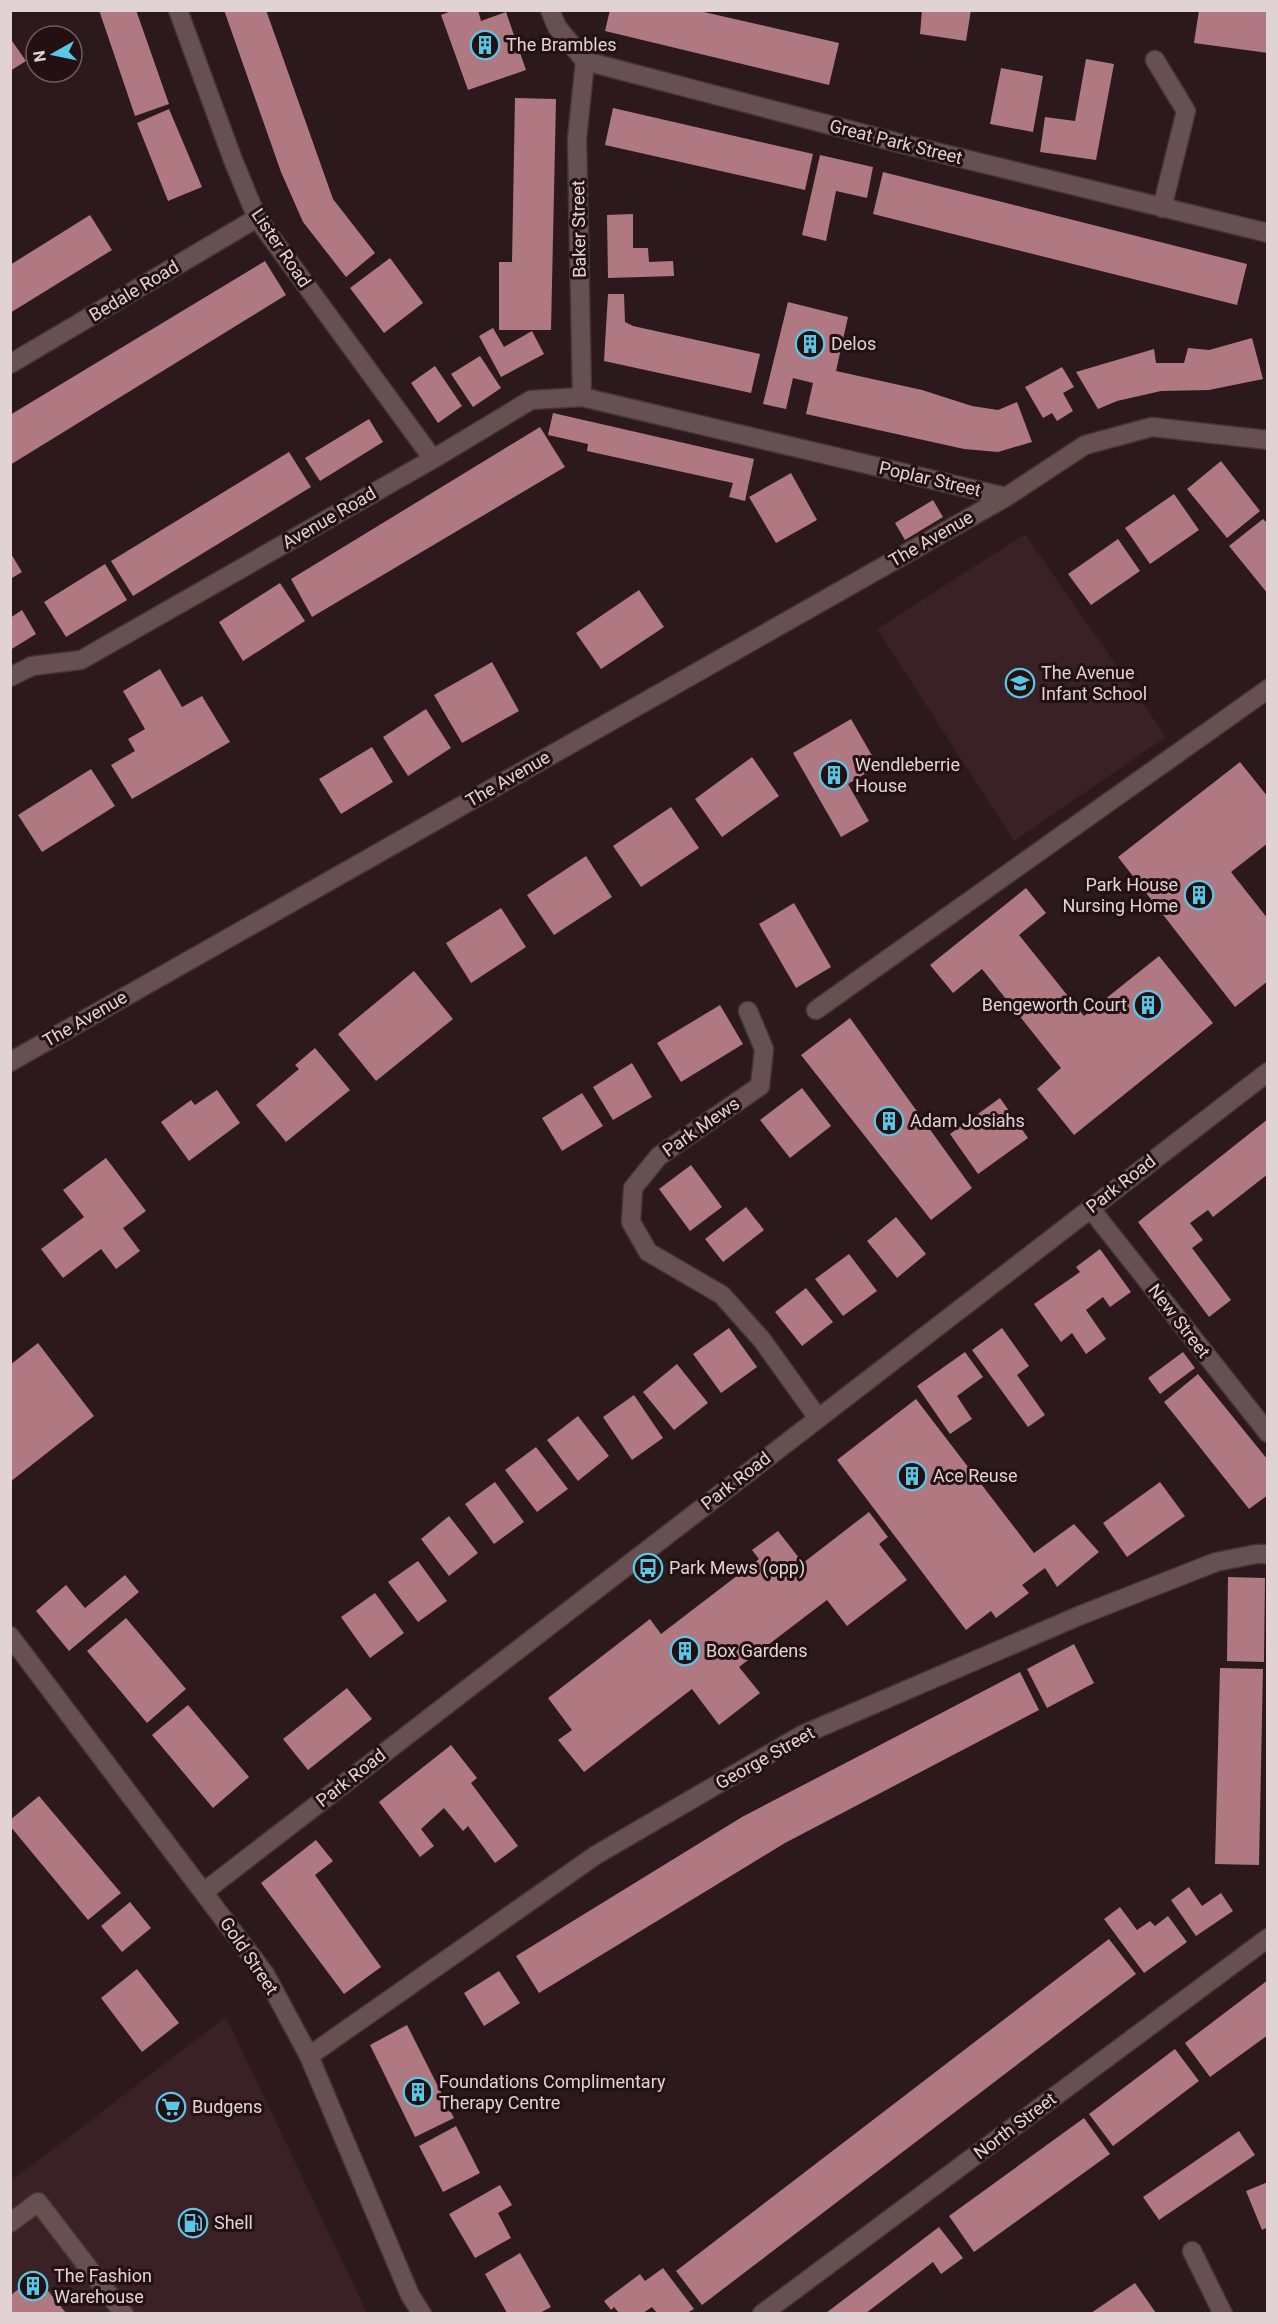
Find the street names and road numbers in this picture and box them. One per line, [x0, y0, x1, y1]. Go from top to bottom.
street label: Great Park Street [828, 115, 965, 168]
street label: Baker Street [567, 180, 590, 278]
street label: Lister Road [247, 204, 315, 291]
street label: Bedale Road [85, 256, 182, 325]
street label: Poplar Street [877, 457, 983, 500]
street label: Avenue Road [278, 482, 379, 553]
street label: The Avenue [885, 506, 977, 571]
street label: The Avenue [462, 746, 554, 811]
street label: The Avenue [39, 986, 131, 1051]
street label: Park Mews [658, 1093, 743, 1161]
street label: Park Road [1082, 1150, 1159, 1217]
street label: New Street [1144, 1280, 1215, 1362]
street label: Park Road [697, 1447, 774, 1514]
street label: George Street [712, 1722, 818, 1793]
street label: Park Road [312, 1744, 389, 1811]
street label: Gold Street [216, 1913, 283, 1999]
street label: North Street [969, 2088, 1060, 2163]

